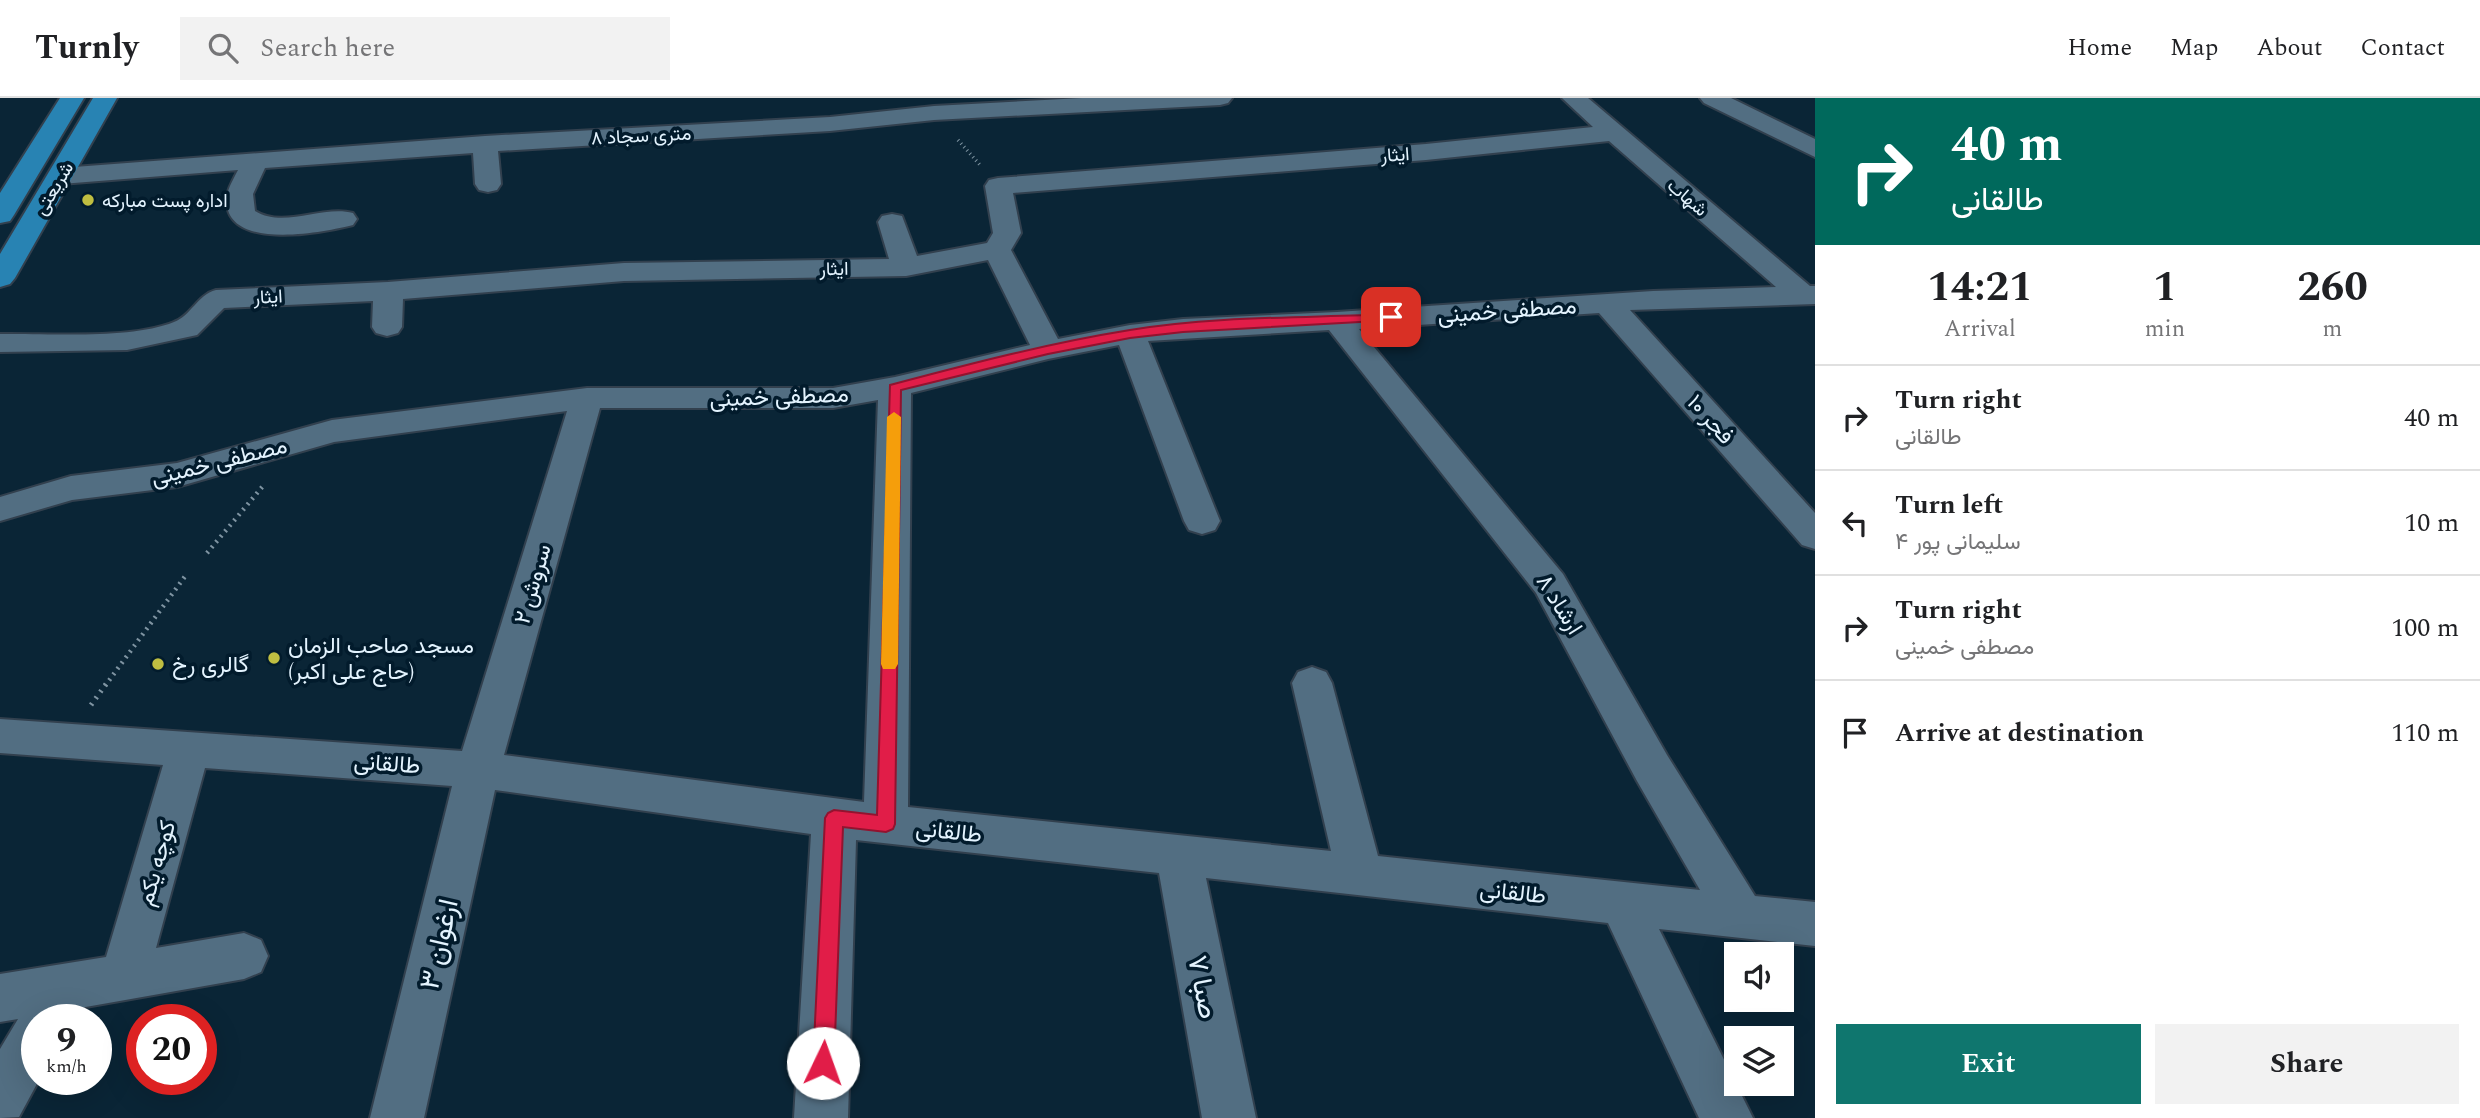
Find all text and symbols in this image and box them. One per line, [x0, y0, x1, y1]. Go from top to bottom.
search box [180, 17, 670, 80]
text: Turnly [35, 23, 138, 73]
text: Search here [260, 28, 395, 68]
icon: search [204, 29, 242, 67]
text: Home [2067, 30, 2132, 66]
text: Map [2170, 30, 2218, 66]
text: About [2256, 30, 2322, 66]
text: Contact [2360, 30, 2445, 66]
text: 40 m [1951, 108, 2062, 183]
street label: ۸ متری سجاد [590, 119, 692, 154]
icon: right [1836, 126, 1927, 217]
street label: ایثار [1379, 140, 1411, 171]
street label: شریعتی [27, 156, 82, 221]
street label: شهاب [1660, 172, 1714, 224]
text: طالقانی [1951, 176, 2044, 225]
place label: اداره پست مبارکه [102, 187, 228, 216]
marker: اداره پست مبارکه [80, 192, 96, 208]
street label: ایثار [818, 255, 849, 284]
text: 14:21 [1927, 256, 2033, 319]
text: 1 [2153, 256, 2177, 319]
text: 260 [2297, 256, 2368, 319]
street label: ایثار [252, 282, 283, 313]
pin [1361, 287, 1421, 347]
street label: مصطفی خمینی [1436, 289, 1578, 334]
icon: arrive [1372, 298, 1410, 336]
text: Arrival [1944, 312, 2016, 347]
text: min [2145, 312, 2185, 347]
text: m [2323, 312, 2342, 347]
street label: مصطفی خمینی [709, 378, 849, 417]
text: Turn right [1895, 380, 2022, 420]
street label: فجر ۱۰ [1678, 387, 1742, 453]
text: 40 m [2404, 398, 2459, 438]
icon: right [1836, 399, 1874, 437]
text: طالقانی [1895, 420, 1962, 455]
street label: مصطفی خمینی [148, 429, 291, 496]
text: Turn left [1895, 485, 2003, 525]
text: 10 m [2404, 503, 2459, 543]
icon: left [1836, 504, 1874, 542]
text: سلیمانی پور ۴ [1895, 525, 2021, 560]
street label: سروش ۲ [505, 540, 562, 629]
street label: ارشاد ۸ [1526, 568, 1591, 642]
text: Turn right [1895, 590, 2022, 630]
text: 100 m [2391, 608, 2459, 648]
icon: right [1836, 609, 1874, 647]
place label: مسجد صاحب الزمان (حاج علی اکبر) [288, 629, 474, 690]
text: مصطفی خمینی [1895, 630, 2034, 665]
place label: گالری رخ [172, 648, 249, 683]
marker: مسجد صاحب الزمان (حاج علی اکبر) [266, 650, 282, 666]
marker: گالری رخ [150, 656, 166, 672]
text: Arrive at destination [1895, 713, 2144, 753]
text: 110 m [2391, 713, 2459, 753]
icon: arrive [1836, 714, 1874, 752]
street label: طالقانی [352, 745, 421, 784]
street label: طالقانی [914, 812, 984, 853]
street label: کوچه یکم [129, 817, 186, 910]
street label: طالقانی [1478, 873, 1548, 914]
street label: ارغوان ۳ [408, 895, 471, 994]
map controls [1724, 942, 1794, 1096]
button: sound [1724, 942, 1794, 1012]
street label: صبا ۷ [1175, 952, 1230, 1023]
speed limit sign: 20 [126, 1004, 217, 1095]
text: 9 [57, 1014, 76, 1067]
button: Exit [1836, 1024, 2141, 1104]
button: Share [2155, 1024, 2459, 1104]
position arrow [786, 1026, 860, 1100]
button: layers [1724, 1026, 1794, 1096]
text: km/h [46, 1053, 87, 1080]

